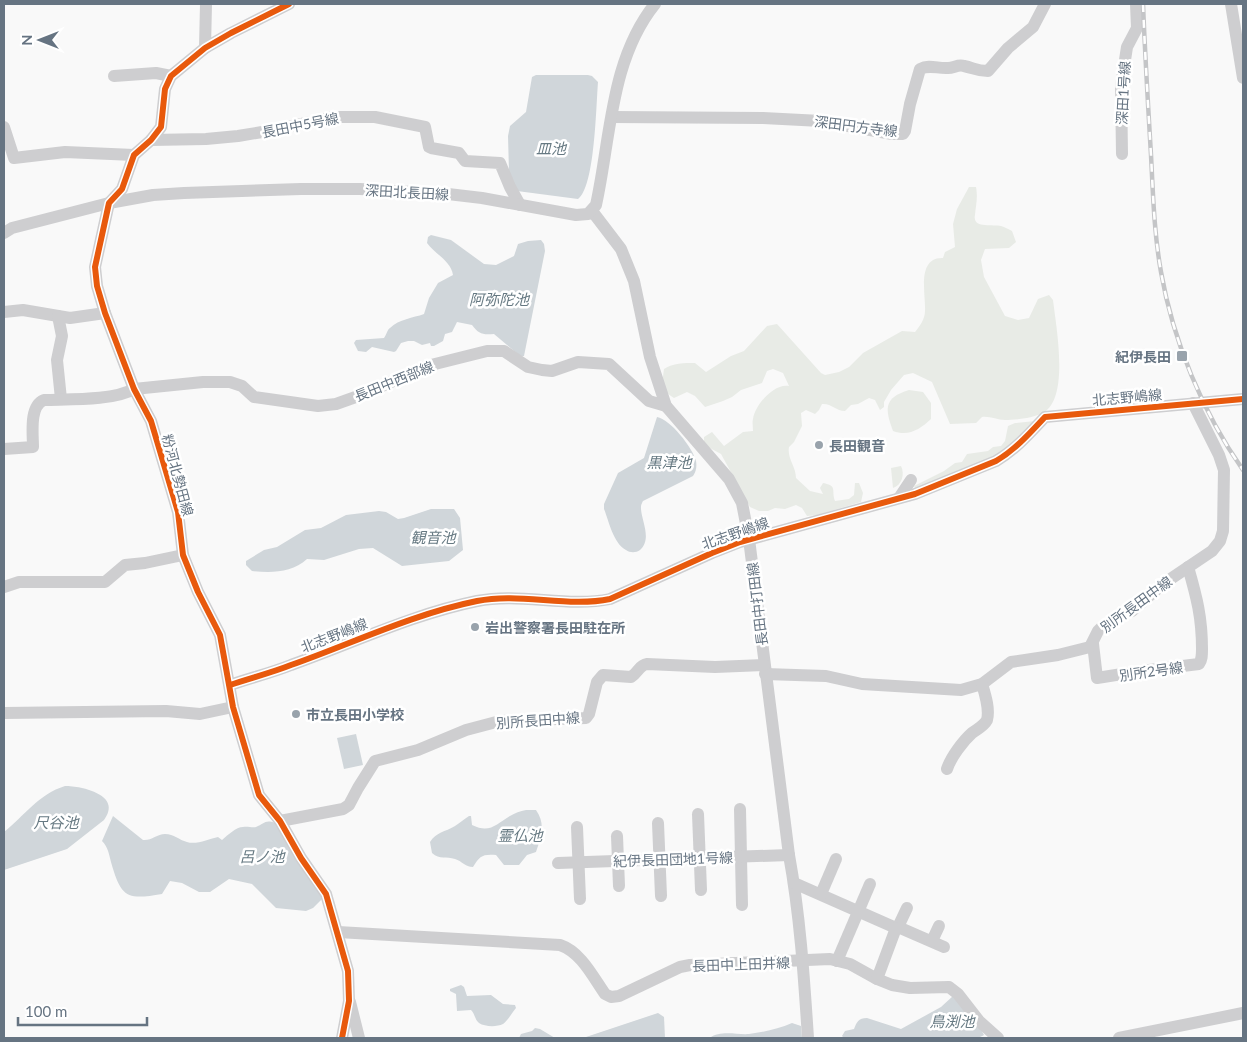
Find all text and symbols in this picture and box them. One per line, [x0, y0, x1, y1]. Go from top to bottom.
north arrow [15, 15, 65, 65]
text: N [18, 35, 35, 45]
street label: 深田1号線 [1113, 61, 1133, 125]
street label: 長田中5号線 [260, 109, 340, 141]
street label: 深田円方寺線 [813, 112, 899, 140]
water label: 皿池 [536, 139, 568, 157]
street label: 深田北長田線 [365, 181, 449, 203]
water label: 阿弥陀池 [469, 290, 531, 308]
place label: 紀伊長田 [1115, 348, 1171, 365]
marker: 紀伊長田 [1175, 349, 1189, 363]
street label: 長田中西部線 [352, 357, 436, 405]
street label: 北志野嶋線 [1091, 385, 1163, 409]
street label: 粉河北勢田線 [159, 432, 197, 518]
place label: 長田観音 [829, 437, 885, 454]
marker: 長田観音 [813, 439, 825, 451]
water label: 黒津池 [646, 453, 693, 471]
street label: 北志野嶋線 [699, 514, 771, 552]
water label: 観音池 [410, 528, 457, 546]
street label: 長田中打田線 [743, 561, 771, 647]
street label: 別所長田中線 [1097, 572, 1175, 636]
street label: 北志野嶋線 [298, 615, 370, 655]
place label: 岩出警察署長田駐在所 [485, 619, 625, 636]
marker: 岩出警察署長田駐在所 [469, 621, 481, 633]
street label: 別所2号線 [1118, 658, 1184, 684]
place label: 市立長田小学校 [306, 706, 404, 723]
marker: 市立長田小学校 [290, 708, 302, 720]
street label: 別所長田中線 [496, 709, 580, 731]
water label: 尺谷池 [33, 813, 80, 831]
water label: 霊仏池 [497, 826, 544, 844]
water label: 呂ノ池 [239, 847, 286, 865]
street label: 紀伊長田団地1号線 [613, 848, 733, 870]
street label: 長田中上田井線 [692, 954, 790, 974]
scale bar [18, 994, 146, 1026]
text: 100 m [25, 1002, 67, 1020]
water label: 鳥渕池 [929, 1012, 976, 1030]

